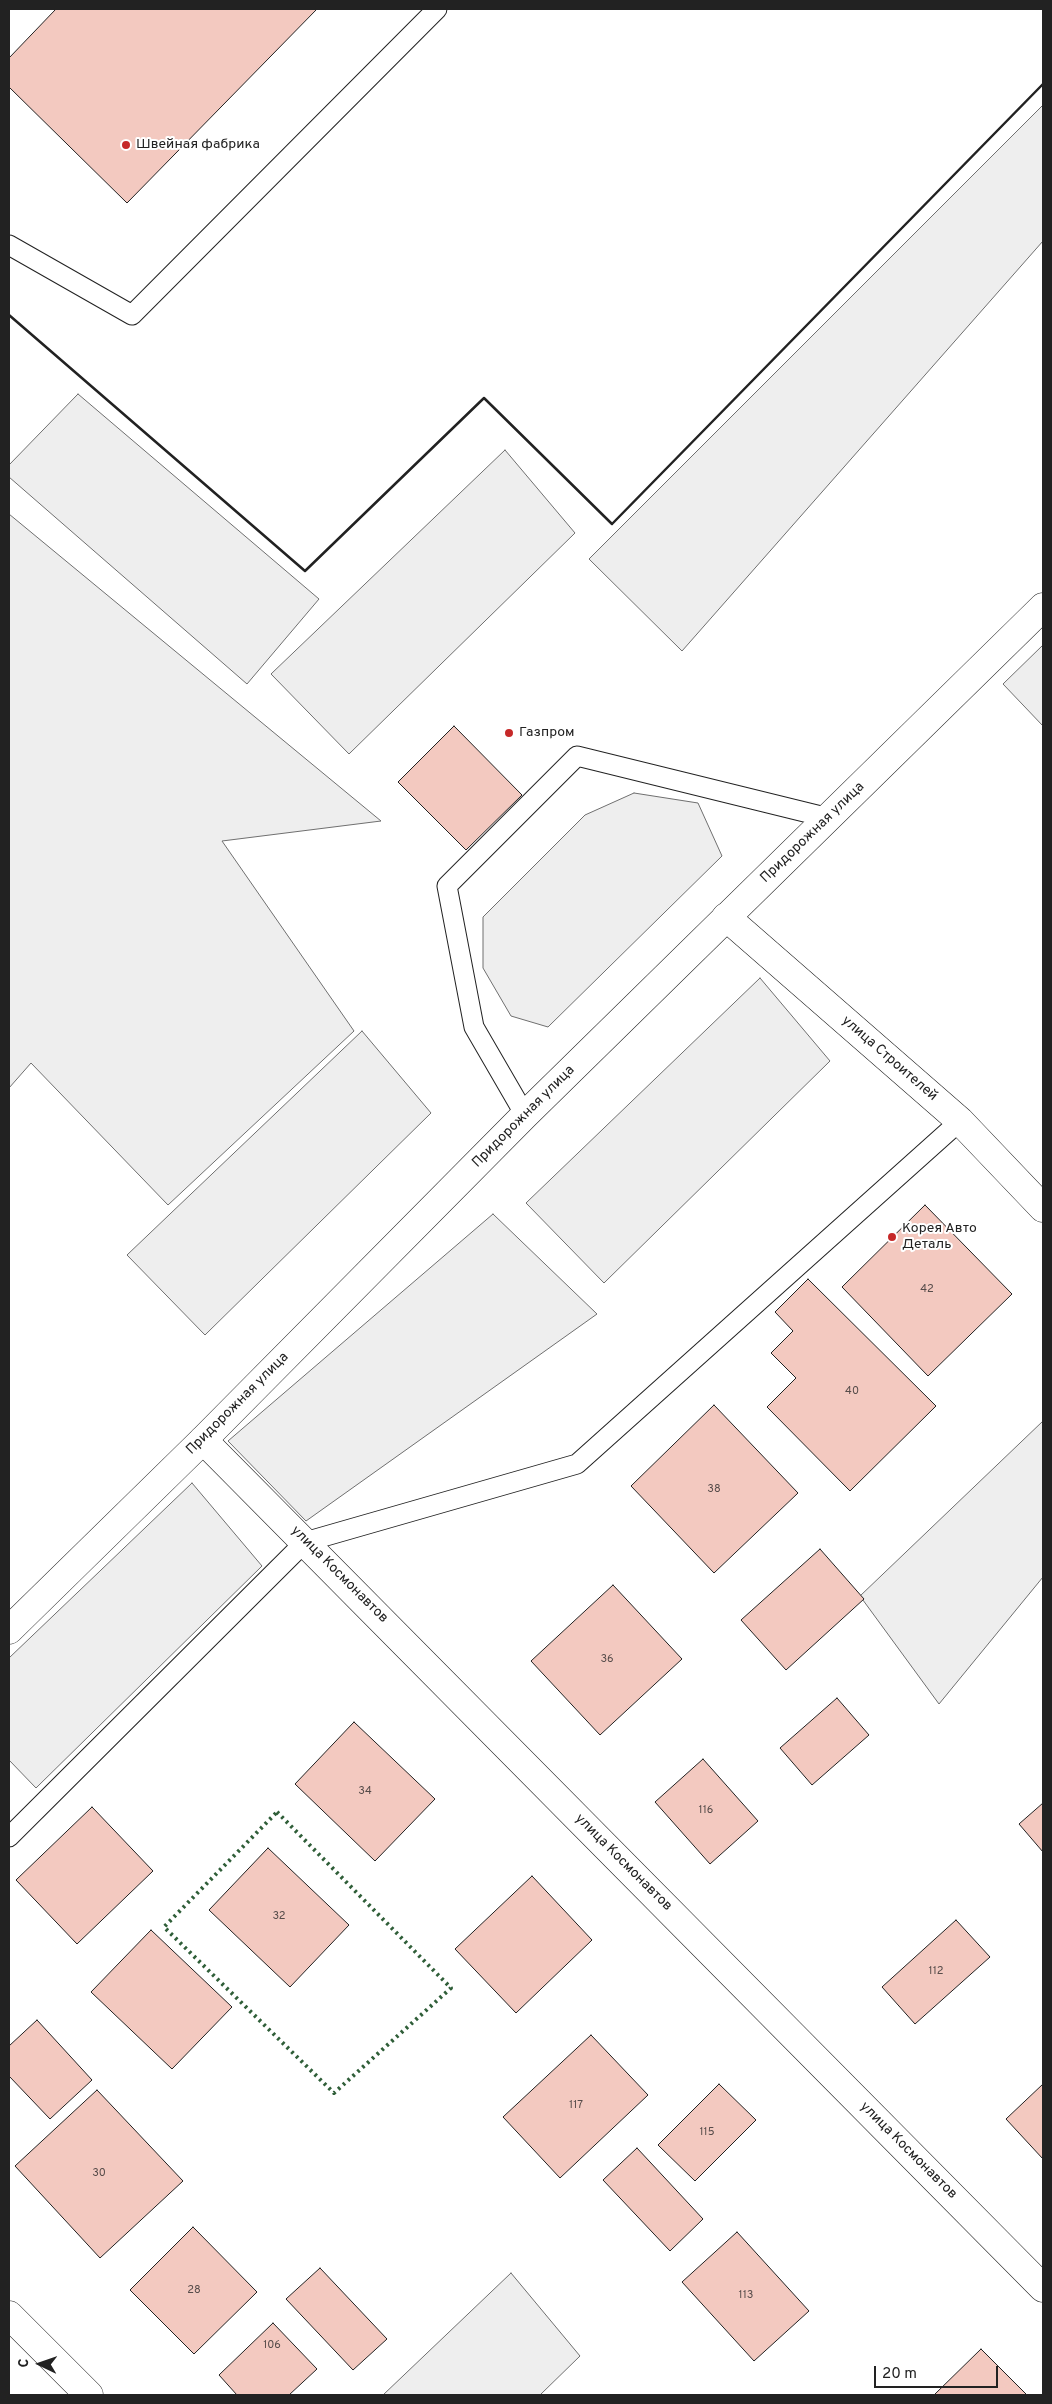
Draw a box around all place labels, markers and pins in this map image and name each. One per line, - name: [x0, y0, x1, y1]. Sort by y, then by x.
- place label: Швейная фабрика: [136, 137, 260, 153]
- marker: Швейная фабрика: [120, 139, 132, 151]
- place label: Газпром: [519, 725, 575, 741]
- marker: Газпром: [503, 727, 515, 739]
- place label: Корея Авто Деталь: [902, 1221, 977, 1254]
- marker: Корея Авто Деталь: [886, 1231, 898, 1243]

